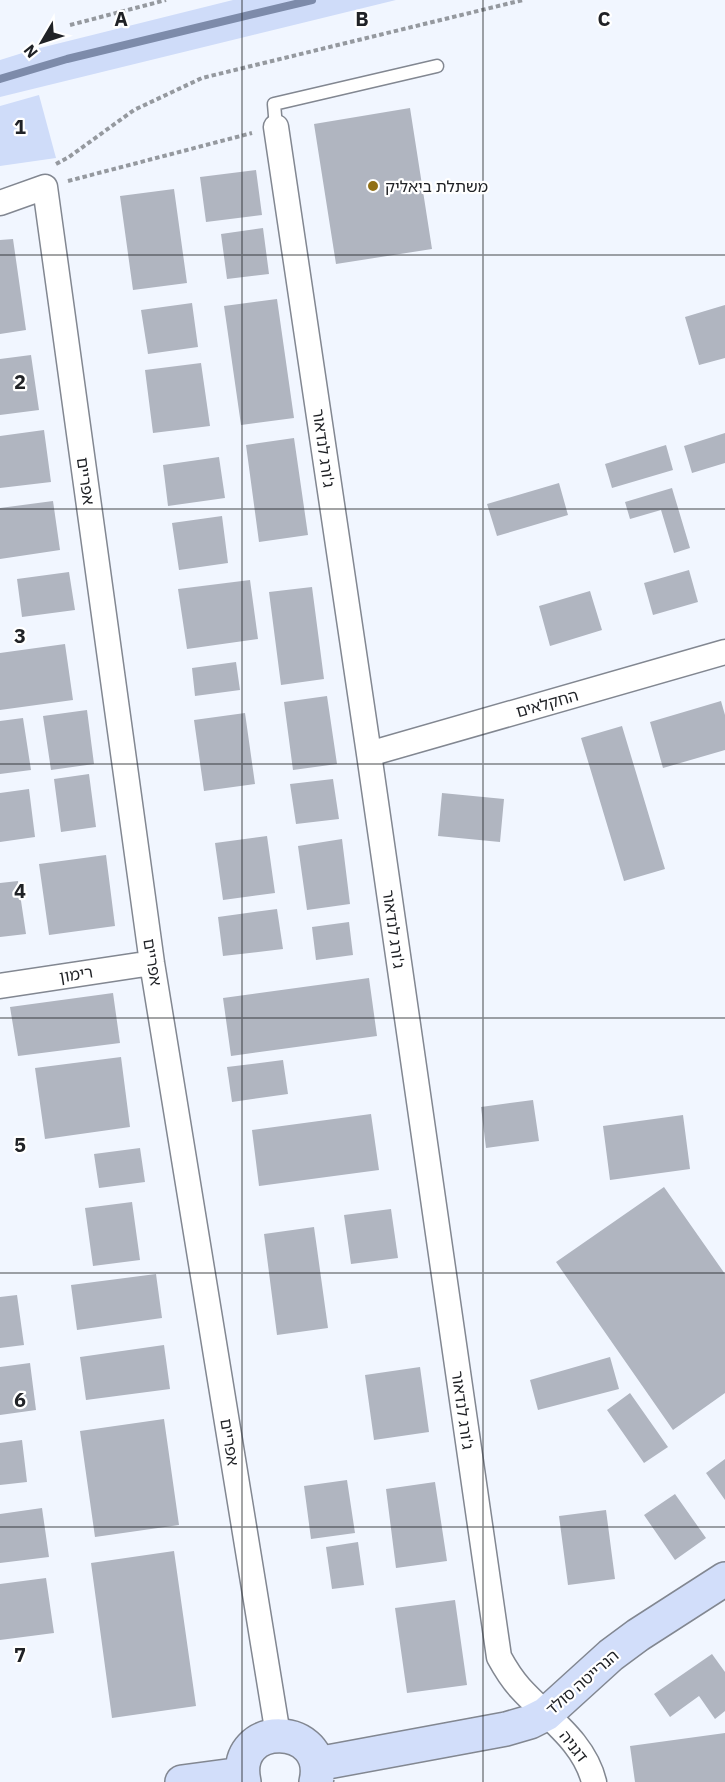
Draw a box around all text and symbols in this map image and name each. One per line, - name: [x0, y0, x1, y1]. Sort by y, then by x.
- text: A: [114, 5, 128, 32]
- text: B: [355, 5, 369, 32]
- text: C: [597, 5, 611, 32]
- north arrow: [12, 12, 72, 72]
- text: N: [19, 41, 42, 62]
- text: 1: [14, 113, 26, 140]
- place label: משתלת ביאליק: [385, 176, 488, 196]
- marker: משתלת ביאליק: [366, 179, 380, 193]
- text: 2: [14, 368, 26, 395]
- street label: ג'ורג לנדאור: [309, 408, 339, 488]
- street label: אפריים: [73, 456, 99, 506]
- text: 3: [14, 622, 26, 649]
- street label: החקלאים: [513, 685, 581, 721]
- text: 4: [14, 877, 26, 904]
- street label: ג'ורג לנדאור: [379, 889, 409, 969]
- street label: אפריים: [139, 937, 167, 987]
- street label: רימון: [58, 961, 94, 987]
- text: 5: [14, 1131, 26, 1158]
- street label: ג'ורג לנדאור: [448, 1370, 478, 1450]
- text: 6: [14, 1386, 26, 1413]
- street label: אפריים: [216, 1417, 244, 1467]
- text: 7: [14, 1641, 26, 1668]
- street label: הנרייטה סולד: [542, 1645, 622, 1719]
- street label: דגניה: [555, 1726, 593, 1766]

